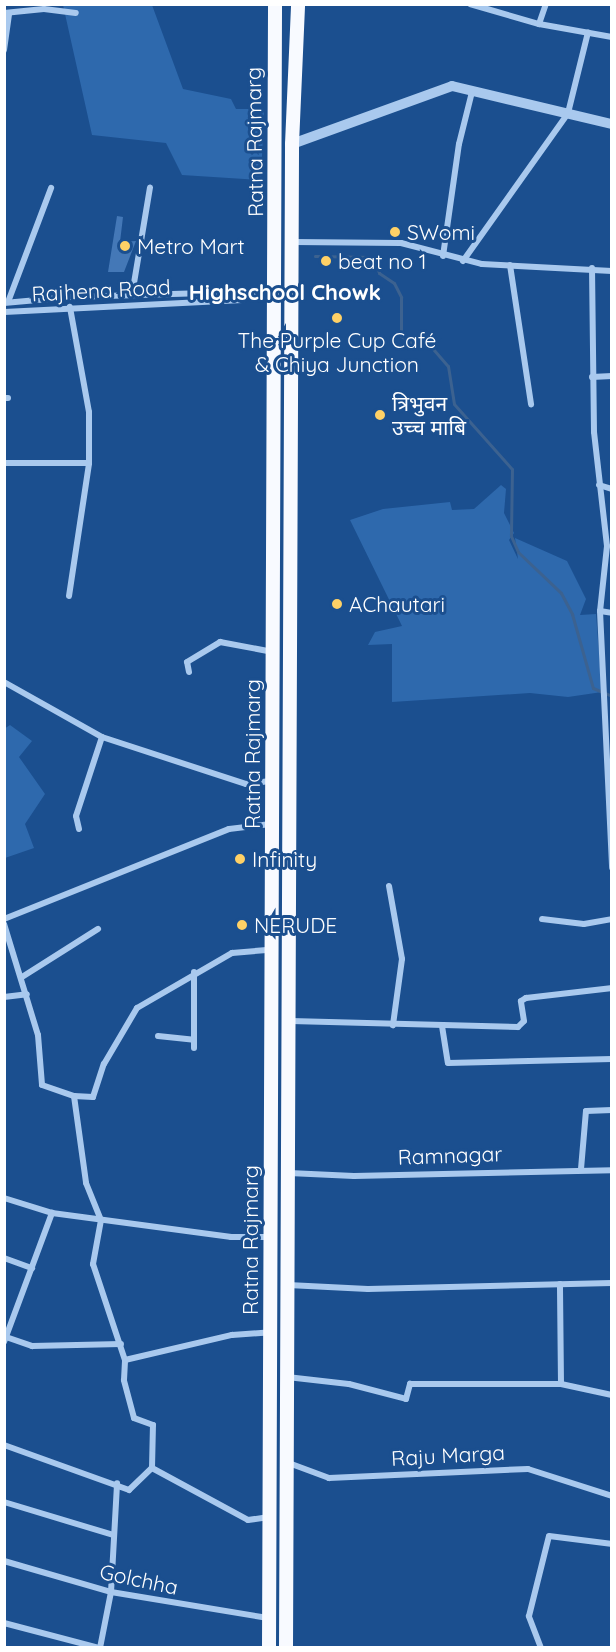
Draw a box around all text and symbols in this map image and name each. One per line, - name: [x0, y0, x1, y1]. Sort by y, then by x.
- street label: Ratna Rajmarg: [240, 67, 268, 217]
- place label: SWomi: [407, 219, 475, 245]
- marker: SWomi: [388, 225, 402, 239]
- place label: Metro Mart: [137, 233, 245, 259]
- marker: Metro Mart: [118, 239, 132, 253]
- place label: beat no 1: [338, 248, 427, 274]
- marker: beat no 1: [319, 254, 333, 268]
- street label: Rajhena Road: [31, 274, 171, 306]
- district label: Highschool Chowk: [189, 280, 381, 306]
- marker: The Purple Cup Café & Chiya Junction: [330, 311, 344, 325]
- place label: The Purple Cup Café & Chiya Junction: [238, 327, 436, 377]
- place label: त्रिभुवन उच्च माबि: [392, 390, 466, 440]
- marker: त्रिभुवन उच्च माबि: [373, 408, 387, 422]
- place label: AChautari: [349, 591, 445, 617]
- marker: AChautari: [330, 597, 344, 611]
- street label: Ratna Rajmarg: [239, 679, 265, 829]
- place label: Infinity: [252, 846, 317, 872]
- marker: Infinity: [233, 852, 247, 866]
- place label: NERUDE: [254, 912, 337, 938]
- marker: NERUDE: [235, 918, 249, 932]
- street label: Ramnagar: [397, 1141, 503, 1169]
- street label: Ratna Rajmarg: [237, 1165, 263, 1315]
- street label: Raju Marga: [391, 1439, 505, 1471]
- street label: Golchha: [98, 1558, 180, 1600]

